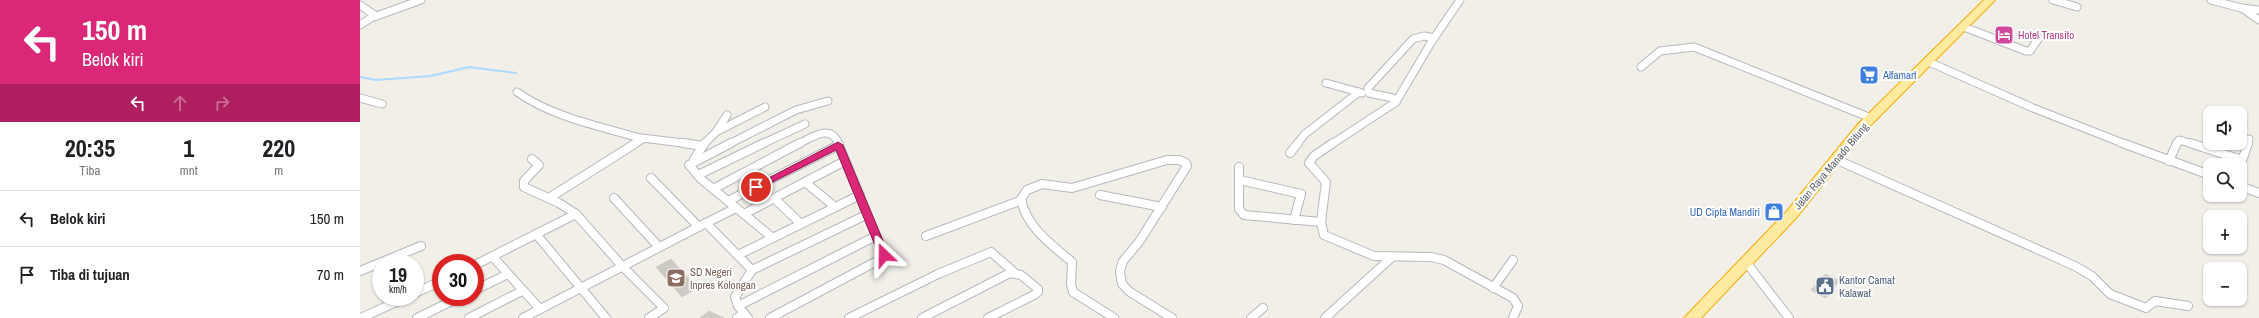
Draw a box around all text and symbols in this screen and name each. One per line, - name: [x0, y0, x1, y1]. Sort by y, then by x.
- text: 150 m: [82, 11, 147, 49]
- icon: left: [16, 16, 68, 68]
- hotel icon: Hotel Transito: [1993, 24, 2015, 46]
- place label: Hotel Transito: [2018, 28, 2074, 42]
- text: Belok kiri: [82, 47, 144, 72]
- supermarket icon: Alfamart: [1858, 64, 1880, 86]
- place label: Alfamart: [1882, 68, 1917, 82]
- icon: left: [127, 92, 149, 114]
- icon: ahead: [169, 92, 191, 114]
- icon: right: [211, 92, 233, 114]
- map controls: [2203, 106, 2247, 306]
- button: sound: [2203, 106, 2247, 150]
- street label: Jalan Raya Manado Bitung: [1791, 120, 1871, 212]
- text: 20:35: [65, 132, 115, 164]
- text: 1: [183, 132, 194, 164]
- text: 220: [262, 132, 295, 164]
- button: search: [2203, 158, 2247, 202]
- text: Tiba: [79, 162, 100, 179]
- text: mnt: [180, 162, 198, 179]
- text: m: [274, 162, 283, 179]
- pin: [739, 170, 773, 204]
- icon: arrive: [745, 176, 767, 198]
- shop icon: UD Cipta Mandiri: [1763, 201, 1785, 223]
- place label: UD Cipta Mandiri: [1690, 205, 1760, 219]
- icon: left: [16, 208, 38, 230]
- text: Belok kiri: [50, 208, 105, 229]
- text: 150 m: [310, 208, 344, 229]
- button: +: [2203, 210, 2247, 254]
- position arrow: [863, 234, 905, 276]
- speed limit sign: 30: [432, 254, 484, 306]
- text: 19: [389, 261, 407, 288]
- button: −: [2203, 262, 2247, 306]
- icon: arrive: [16, 264, 38, 286]
- text: Tiba di tujuan: [50, 264, 130, 285]
- text: 70 m: [317, 264, 344, 285]
- place label: SD Negeri Inpres Kolongan: [690, 265, 756, 292]
- school or university icon: SD Negeri Inpres Kolongan: [665, 267, 687, 289]
- place label: Kantor Camat Kalawat: [1839, 273, 1895, 300]
- public building icon: Kantor Camat Kalawat: [1814, 275, 1836, 297]
- text: km/h: [389, 283, 407, 296]

